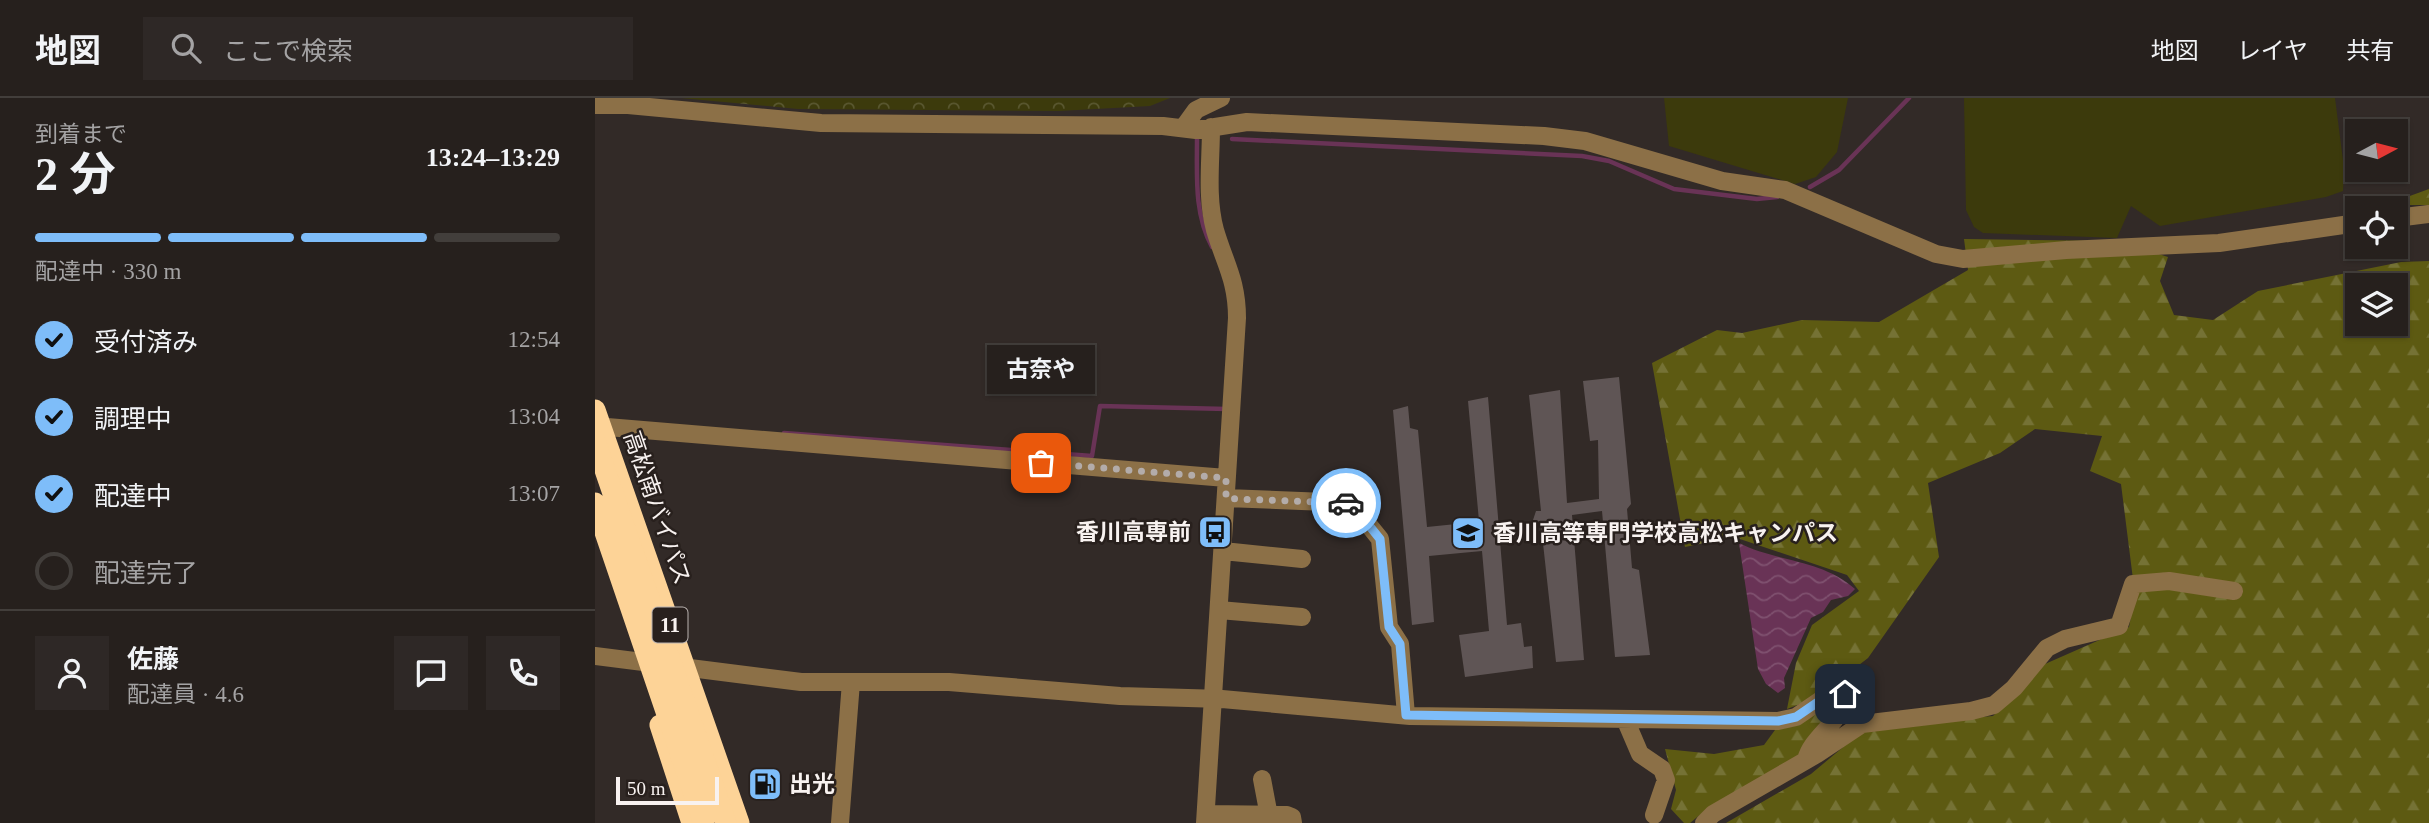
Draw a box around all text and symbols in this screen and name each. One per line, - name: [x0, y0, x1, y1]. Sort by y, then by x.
- search box: [143, 17, 633, 80]
- icon: search: [167, 29, 205, 67]
- text: 地図: [35, 33, 101, 69]
- text: ここで検索: [223, 37, 353, 66]
- text: 地図: [2151, 38, 2199, 64]
- text: レイヤ: [2237, 38, 2308, 64]
- text: 共有: [2346, 38, 2394, 64]
- north arrow: [2345, 119, 2408, 182]
- map controls: [2345, 119, 2408, 336]
- text: 到着まで: [35, 122, 127, 147]
- text: 13:24–13:29: [426, 143, 560, 172]
- text: 2 分: [35, 149, 116, 200]
- button: locate: [2345, 196, 2408, 259]
- text: 配達中 · 330 m: [35, 259, 181, 284]
- button: layers: [2345, 273, 2408, 336]
- icon: check: [35, 321, 73, 359]
- text: 12:54: [508, 327, 560, 352]
- text: 受付済み: [94, 328, 198, 357]
- callout: 古奈や: [987, 344, 1095, 393]
- text: 古奈や: [1007, 357, 1076, 382]
- icon: check: [35, 398, 73, 436]
- text: 13:04: [508, 404, 560, 429]
- text: 調理中: [94, 405, 172, 434]
- street label: 高松南バイパス: [619, 428, 695, 588]
- pin: [1011, 433, 1071, 493]
- icon: bag: [1022, 444, 1060, 482]
- courier: [1311, 468, 1381, 538]
- icon: check: [35, 475, 73, 513]
- text: 13:07: [508, 481, 560, 506]
- text: 配達中: [94, 482, 172, 511]
- icon: car: [1327, 484, 1365, 522]
- bus stop icon: 香川高専前: [1196, 513, 1234, 551]
- school or university icon: 香川高等専門学校高松キャンパス: [1449, 514, 1487, 552]
- place label: 香川高専前: [1076, 520, 1191, 545]
- place label: 香川高等専門学校高松キャンパス: [1493, 521, 1838, 546]
- text: 配達完了: [94, 559, 198, 588]
- road number: 11: [652, 608, 687, 642]
- button: person: [35, 636, 109, 710]
- button: chat: [394, 636, 468, 710]
- button: phone: [486, 636, 560, 710]
- text: 佐藤: [127, 645, 179, 674]
- pin: [1815, 664, 1875, 724]
- icon: home: [1826, 675, 1864, 713]
- text: 配達員 · 4.6: [127, 682, 244, 707]
- fuel station icon: 出光: [746, 765, 784, 803]
- place label: 出光: [789, 772, 835, 797]
- scale bar: [616, 774, 719, 806]
- text: 50 m: [627, 778, 666, 799]

